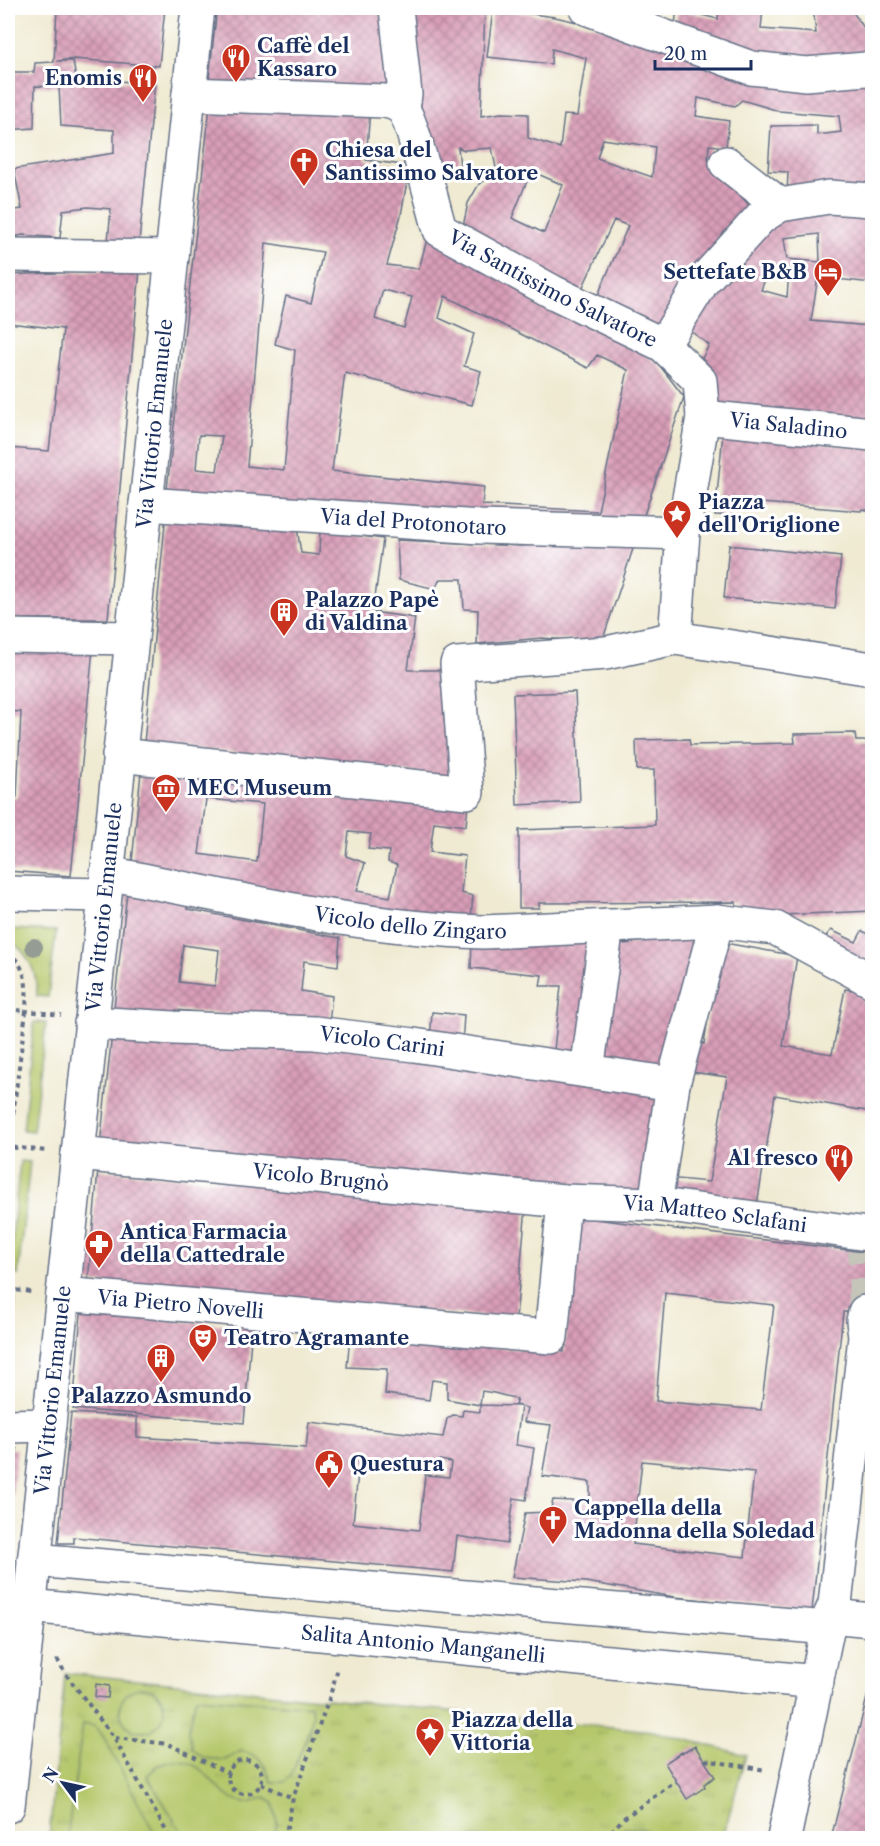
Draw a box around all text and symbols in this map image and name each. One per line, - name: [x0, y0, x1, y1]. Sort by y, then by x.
- scale bar: [655, 33, 751, 71]
- place label: Caffè del Kassaro: [257, 34, 350, 81]
- restaurant icon: Caffè del Kassaro: [220, 42, 252, 84]
- text: 20 m: [664, 43, 708, 65]
- restaurant icon: Enomis: [127, 62, 159, 104]
- place label: Enomis: [45, 66, 122, 90]
- place label: Chiesa del Santissimo Salvatore: [325, 138, 538, 185]
- church icon: Chiesa del Santissimo Salvatore: [288, 146, 320, 188]
- street label: Via Santissimo Salvatore: [443, 224, 661, 352]
- hotel icon: Settefate B&B: [812, 256, 844, 298]
- place label: Settefate B&B: [663, 260, 807, 284]
- street label: Via Vittorio Emanuele: [131, 318, 177, 531]
- street label: Via Saladino: [728, 408, 849, 443]
- place label: Piazza dell'Origlione: [698, 490, 840, 537]
- place icon: Piazza dell'Origlione: [661, 498, 693, 540]
- street label: Via del Protonotaro: [318, 504, 507, 540]
- place label: Palazzo Papè di Valdina: [305, 588, 439, 635]
- building icon: Palazzo Papè di Valdina: [268, 596, 300, 638]
- museum icon: MEC Museum: [150, 772, 182, 814]
- place label: MEC Museum: [187, 776, 332, 800]
- street label: Via Vittorio Emanuele: [81, 801, 127, 1014]
- street label: Vicolo dello Zingaro: [311, 902, 507, 944]
- street label: Vicolo Carini: [317, 1022, 446, 1061]
- restaurant icon: Al fresco: [823, 1142, 855, 1184]
- place label: Al fresco: [727, 1146, 818, 1170]
- street label: Vicolo Brugnò: [251, 1159, 390, 1196]
- street label: Via Matteo Sclafani: [622, 1191, 808, 1237]
- place label: Antica Farmacia della Cattedrale: [119, 1220, 287, 1267]
- pharmacy icon: Antica Farmacia della Cattedrale: [83, 1228, 115, 1270]
- street label: Via Vittorio Emanuele: [29, 1284, 76, 1497]
- street label: Via Pietro Novelli: [95, 1285, 265, 1324]
- theatre icon: Teatro Agramante: [187, 1322, 219, 1364]
- place label: Teatro Agramante: [224, 1326, 409, 1350]
- building icon: Palazzo Asmundo: [145, 1342, 177, 1384]
- place label: Palazzo Asmundo: [71, 1384, 251, 1408]
- public building icon: Questura: [313, 1448, 345, 1490]
- place label: Questura: [350, 1452, 444, 1476]
- place label: Cappella della Madonna della Soledad: [574, 1496, 816, 1543]
- church icon: Cappella della Madonna della Soledad: [537, 1504, 569, 1546]
- street label: Salita Antonio Manganelli: [300, 1620, 546, 1668]
- place label: Piazza della Vittoria: [450, 1708, 574, 1755]
- place icon: Piazza della Vittoria: [414, 1716, 446, 1758]
- north arrow: [33, 1753, 93, 1813]
- text: N: [38, 1763, 63, 1786]

